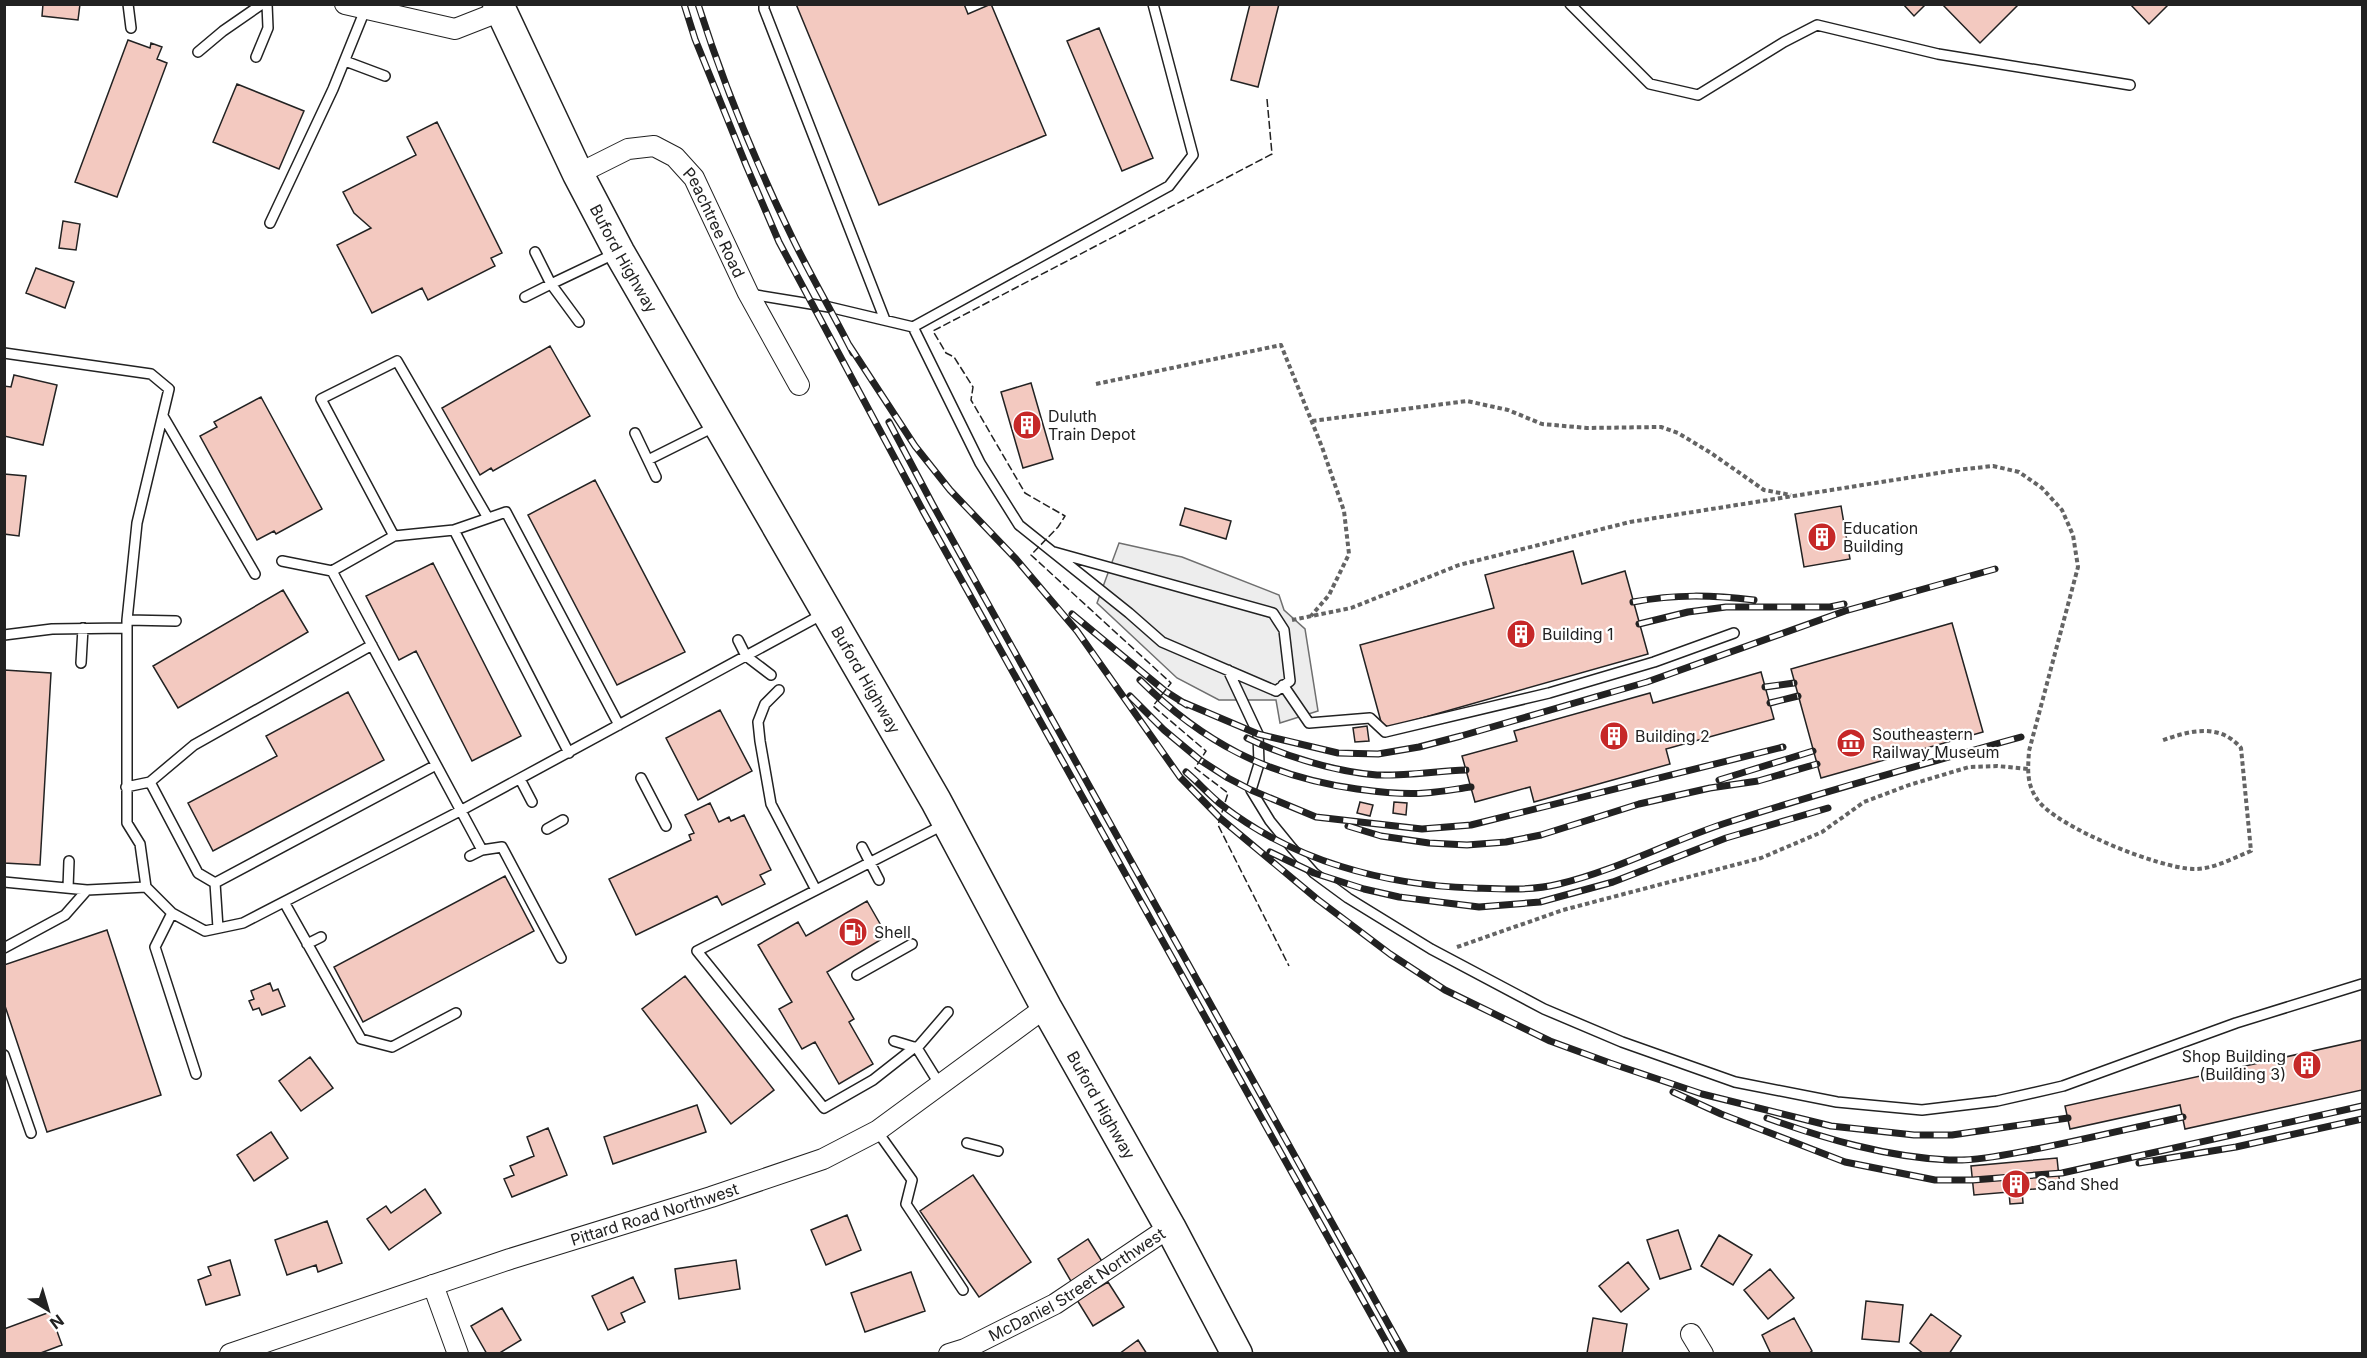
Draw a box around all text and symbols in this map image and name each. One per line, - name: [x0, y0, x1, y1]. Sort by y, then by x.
- street label: Peachtree Road: [679, 163, 749, 281]
- street label: Buford Highway: [586, 201, 662, 316]
- place label: Duluth Train Depot: [1048, 406, 1136, 444]
- building icon: Duluth Train Depot: [1011, 409, 1043, 441]
- place label: Education Building: [1843, 518, 1918, 556]
- building icon: Education Building: [1806, 521, 1838, 553]
- building icon: Building 1: [1505, 618, 1537, 650]
- street label: Buford Highway: [827, 622, 905, 737]
- place label: Building 1: [1542, 624, 1614, 644]
- building icon: Building 2: [1598, 720, 1630, 752]
- place label: Southeastern Railway Museum: [1872, 724, 1999, 762]
- place label: Building 2: [1635, 726, 1710, 746]
- museum icon: Southeastern Railway Museum: [1835, 727, 1867, 759]
- fuel station icon: Shell: [837, 916, 869, 948]
- place label: Shell: [874, 922, 911, 942]
- place label: Shop Building (Building 3): [2182, 1046, 2286, 1084]
- street label: Buford Highway: [1063, 1047, 1140, 1163]
- building icon: Shop Building (Building 3): [2291, 1049, 2323, 1081]
- building icon: Sand Shed: [2000, 1168, 2032, 1200]
- place label: Sand Shed: [2037, 1174, 2119, 1194]
- street label: Pittard Road Northwest: [568, 1178, 741, 1250]
- street label: McDaniel Street Northwest: [985, 1223, 1169, 1346]
- north arrow: [18, 1280, 78, 1340]
- text: N: [46, 1310, 68, 1334]

